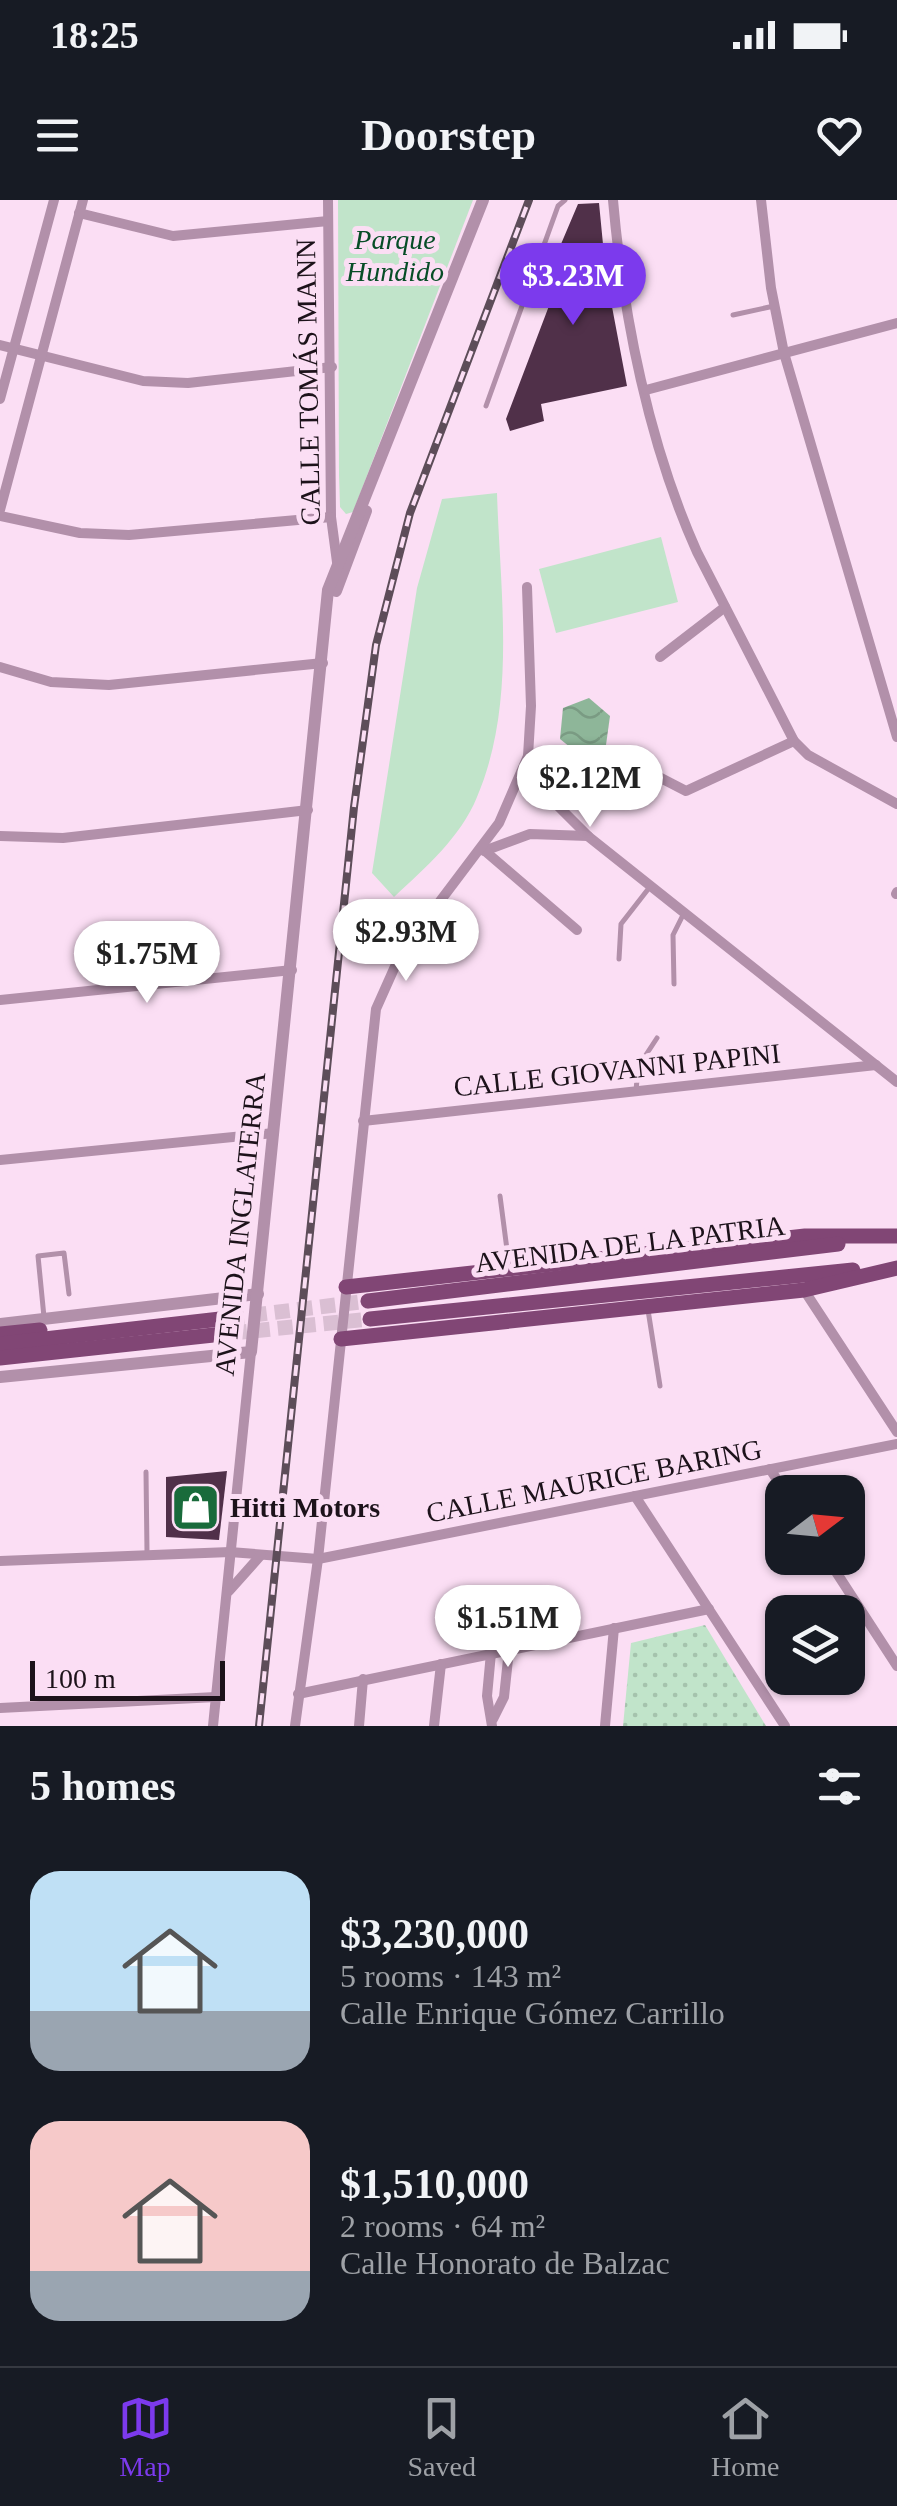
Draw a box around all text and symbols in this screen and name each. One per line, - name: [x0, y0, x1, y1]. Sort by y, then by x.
- text: 18:25: [50, 14, 139, 56]
- icon: menu: [30, 108, 85, 163]
- icon: heart: [812, 108, 867, 163]
- text: Doorstep: [361, 110, 536, 160]
- park label: Parque Hundido: [345, 224, 444, 287]
- street label: CALLE TOMÁS MANN: [290, 238, 326, 526]
- pin: $3.23M: [492, 243, 654, 328]
- text: $3.23M: [522, 257, 624, 293]
- pin: $2.12M: [509, 745, 671, 830]
- text: $2.12M: [539, 759, 641, 795]
- pin: $2.93M: [325, 899, 487, 984]
- text: $2.93M: [355, 913, 457, 949]
- pin: $1.75M: [66, 921, 228, 1006]
- text: $1.75M: [96, 935, 198, 971]
- street label: CALLE GIOVANNI PAPINI: [452, 1037, 782, 1103]
- street label: AVENIDA INGLATERRA: [209, 1070, 271, 1377]
- street label: AVENIDA DE LA PATRIA: [473, 1210, 787, 1278]
- street label: CALLE MAURICE BARING: [424, 1433, 764, 1529]
- north arrow: [765, 1475, 865, 1575]
- map controls: [765, 1475, 865, 1695]
- shop icon: Hitti Motors: [169, 1481, 221, 1533]
- place label: Hitti Motors: [230, 1492, 380, 1523]
- pin: $1.51M: [427, 1585, 589, 1670]
- button: layers: [765, 1595, 865, 1695]
- text: $1.51M: [457, 1599, 559, 1635]
- scale bar: [30, 1656, 225, 1700]
- text: 100 m: [45, 1663, 116, 1694]
- icon: filters: [812, 1759, 867, 1814]
- text: 5 homes: [30, 1763, 176, 1809]
- icon: home: [110, 1911, 230, 2031]
- text: $3,230,000: [340, 1911, 529, 1957]
- text: 5 rooms · 143 m²: [340, 1958, 561, 1994]
- text: Calle Enrique Gómez Carrillo: [340, 1995, 725, 2031]
- icon: home: [110, 2161, 230, 2281]
- text: $1,510,000: [340, 2161, 529, 2207]
- text: 2 rooms · 64 m²: [340, 2208, 545, 2244]
- text: Calle Honorato de Balzac: [340, 2245, 670, 2281]
- tab: Map: [118, 2391, 173, 2483]
- tab: Saved: [408, 2391, 476, 2483]
- tab: Home: [711, 2391, 779, 2483]

